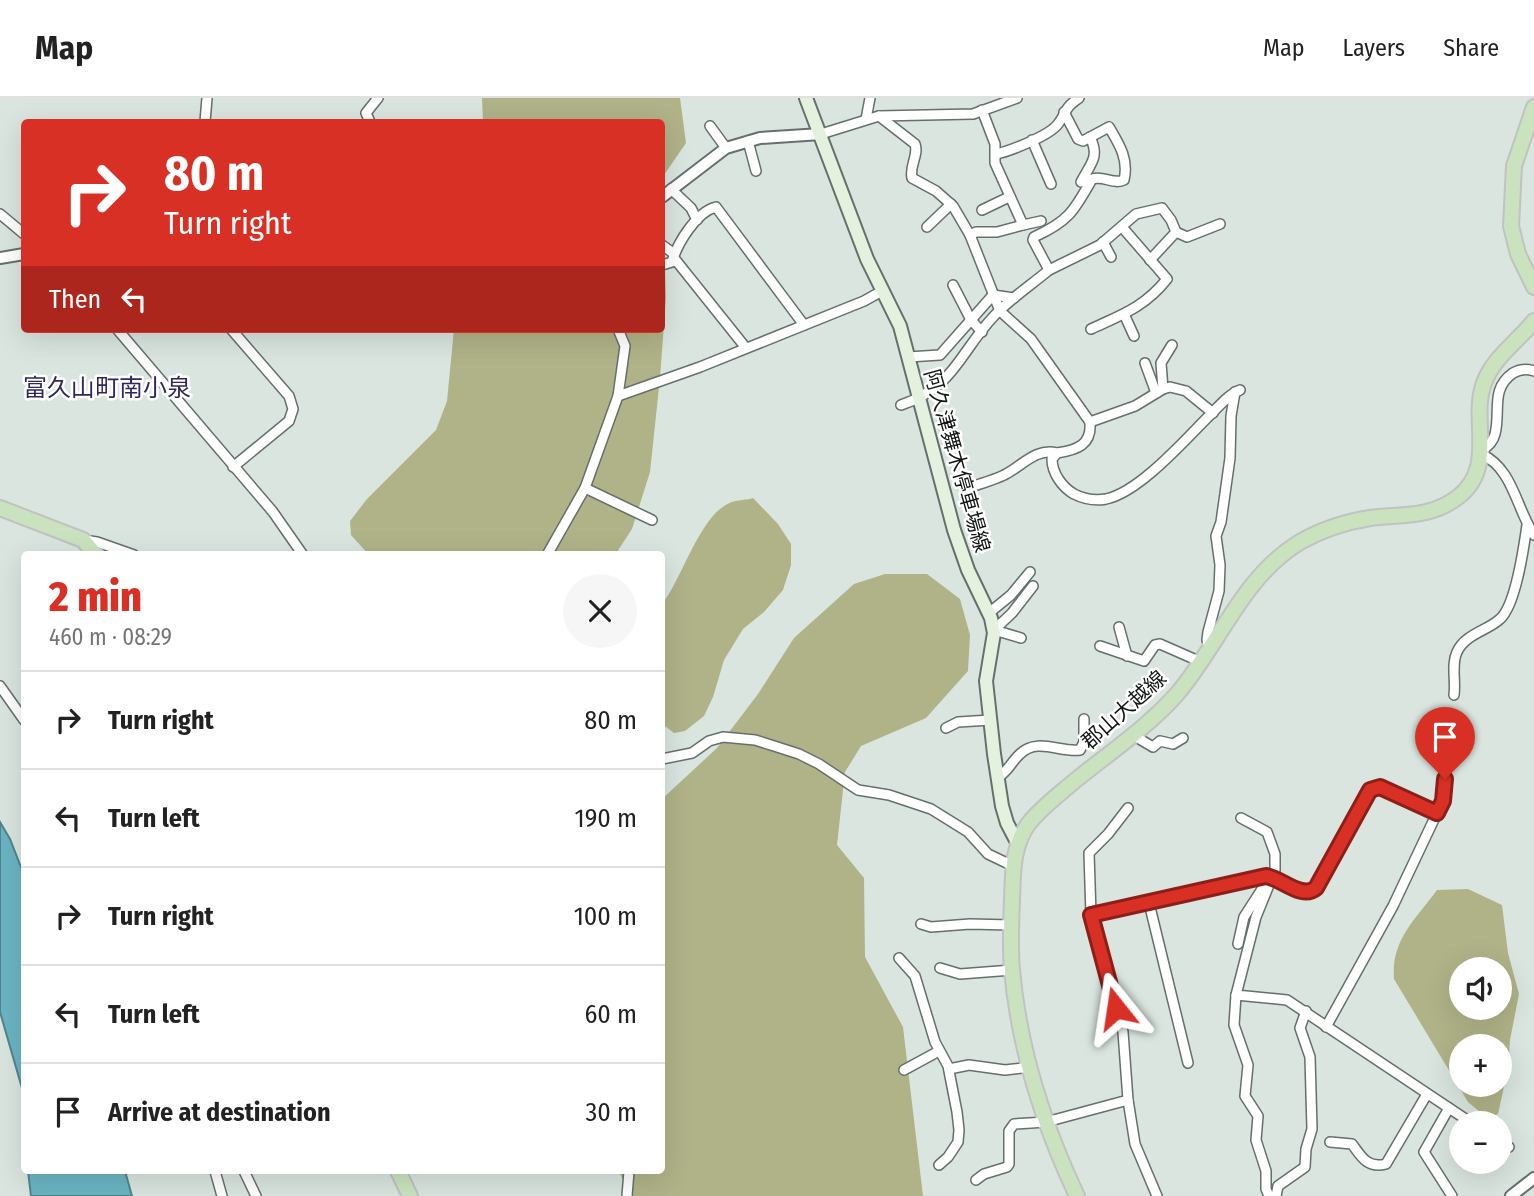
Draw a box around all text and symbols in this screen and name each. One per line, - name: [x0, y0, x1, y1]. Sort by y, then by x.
- text: Map: [35, 28, 93, 68]
- text: Map: [1263, 34, 1305, 62]
- text: Layers: [1343, 34, 1405, 62]
- text: Share: [1443, 34, 1499, 62]
- text: 80 m: [164, 144, 264, 203]
- icon: right: [49, 147, 140, 238]
- text: Turn right: [164, 204, 291, 242]
- icon: left: [115, 280, 153, 318]
- text: Then: [49, 284, 101, 315]
- street label: 阿久津舞木停車場線: [918, 367, 996, 555]
- district label: 富久山町南小泉: [23, 374, 191, 402]
- text: 2 min: [49, 572, 142, 622]
- button: close: [563, 574, 637, 648]
- text: 460 m · 08:29: [49, 623, 172, 651]
- street label: 郡山大越線: [1076, 665, 1172, 755]
- icon: right: [49, 701, 87, 739]
- text: Turn right: [108, 705, 214, 736]
- text: 80 m: [584, 705, 637, 736]
- pin: [1415, 707, 1475, 779]
- icon: arrive: [1426, 718, 1464, 756]
- icon: left: [49, 799, 87, 837]
- text: Turn left: [108, 803, 200, 834]
- text: 190 m: [575, 803, 637, 834]
- icon: right: [49, 897, 87, 935]
- text: Turn right: [108, 901, 214, 932]
- text: 100 m: [574, 901, 637, 932]
- map controls: [1449, 957, 1512, 1174]
- button: sound: [1449, 957, 1512, 1020]
- position arrow: [1079, 971, 1153, 1045]
- icon: left: [49, 995, 87, 1033]
- text: Turn left: [108, 999, 200, 1030]
- text: 60 m: [584, 999, 637, 1030]
- button: +: [1449, 1034, 1512, 1097]
- icon: arrive: [49, 1093, 87, 1131]
- text: Arrive at destination: [108, 1097, 331, 1128]
- text: 30 m: [586, 1097, 637, 1128]
- button: −: [1449, 1111, 1512, 1174]

